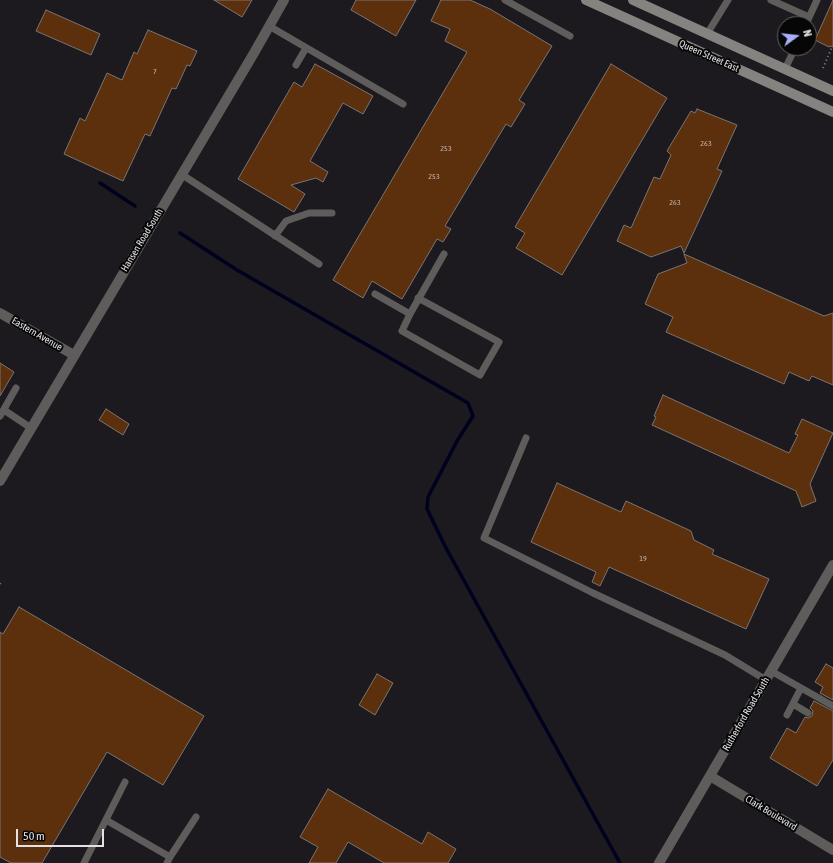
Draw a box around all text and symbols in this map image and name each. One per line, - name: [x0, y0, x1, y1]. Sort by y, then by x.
- north arrow: [777, 16, 817, 56]
- text: N: [801, 28, 814, 38]
- street label: Queen Street East: [677, 37, 741, 75]
- house number: 7: [153, 66, 157, 76]
- house number: 263: [700, 138, 712, 148]
- house number: 253: [440, 143, 452, 153]
- house number: 253: [428, 171, 440, 181]
- house number: 263: [669, 197, 681, 207]
- street label: Hansen Road South: [118, 206, 166, 274]
- street label: Eastern Avenue: [9, 315, 65, 353]
- house number: 19: [639, 553, 647, 563]
- street label: Rutherford Road South: [720, 675, 772, 753]
- street label: Clark Boulevard: [743, 793, 799, 833]
- scale bar: [18, 821, 106, 847]
- text: 50 m: [23, 829, 45, 843]

